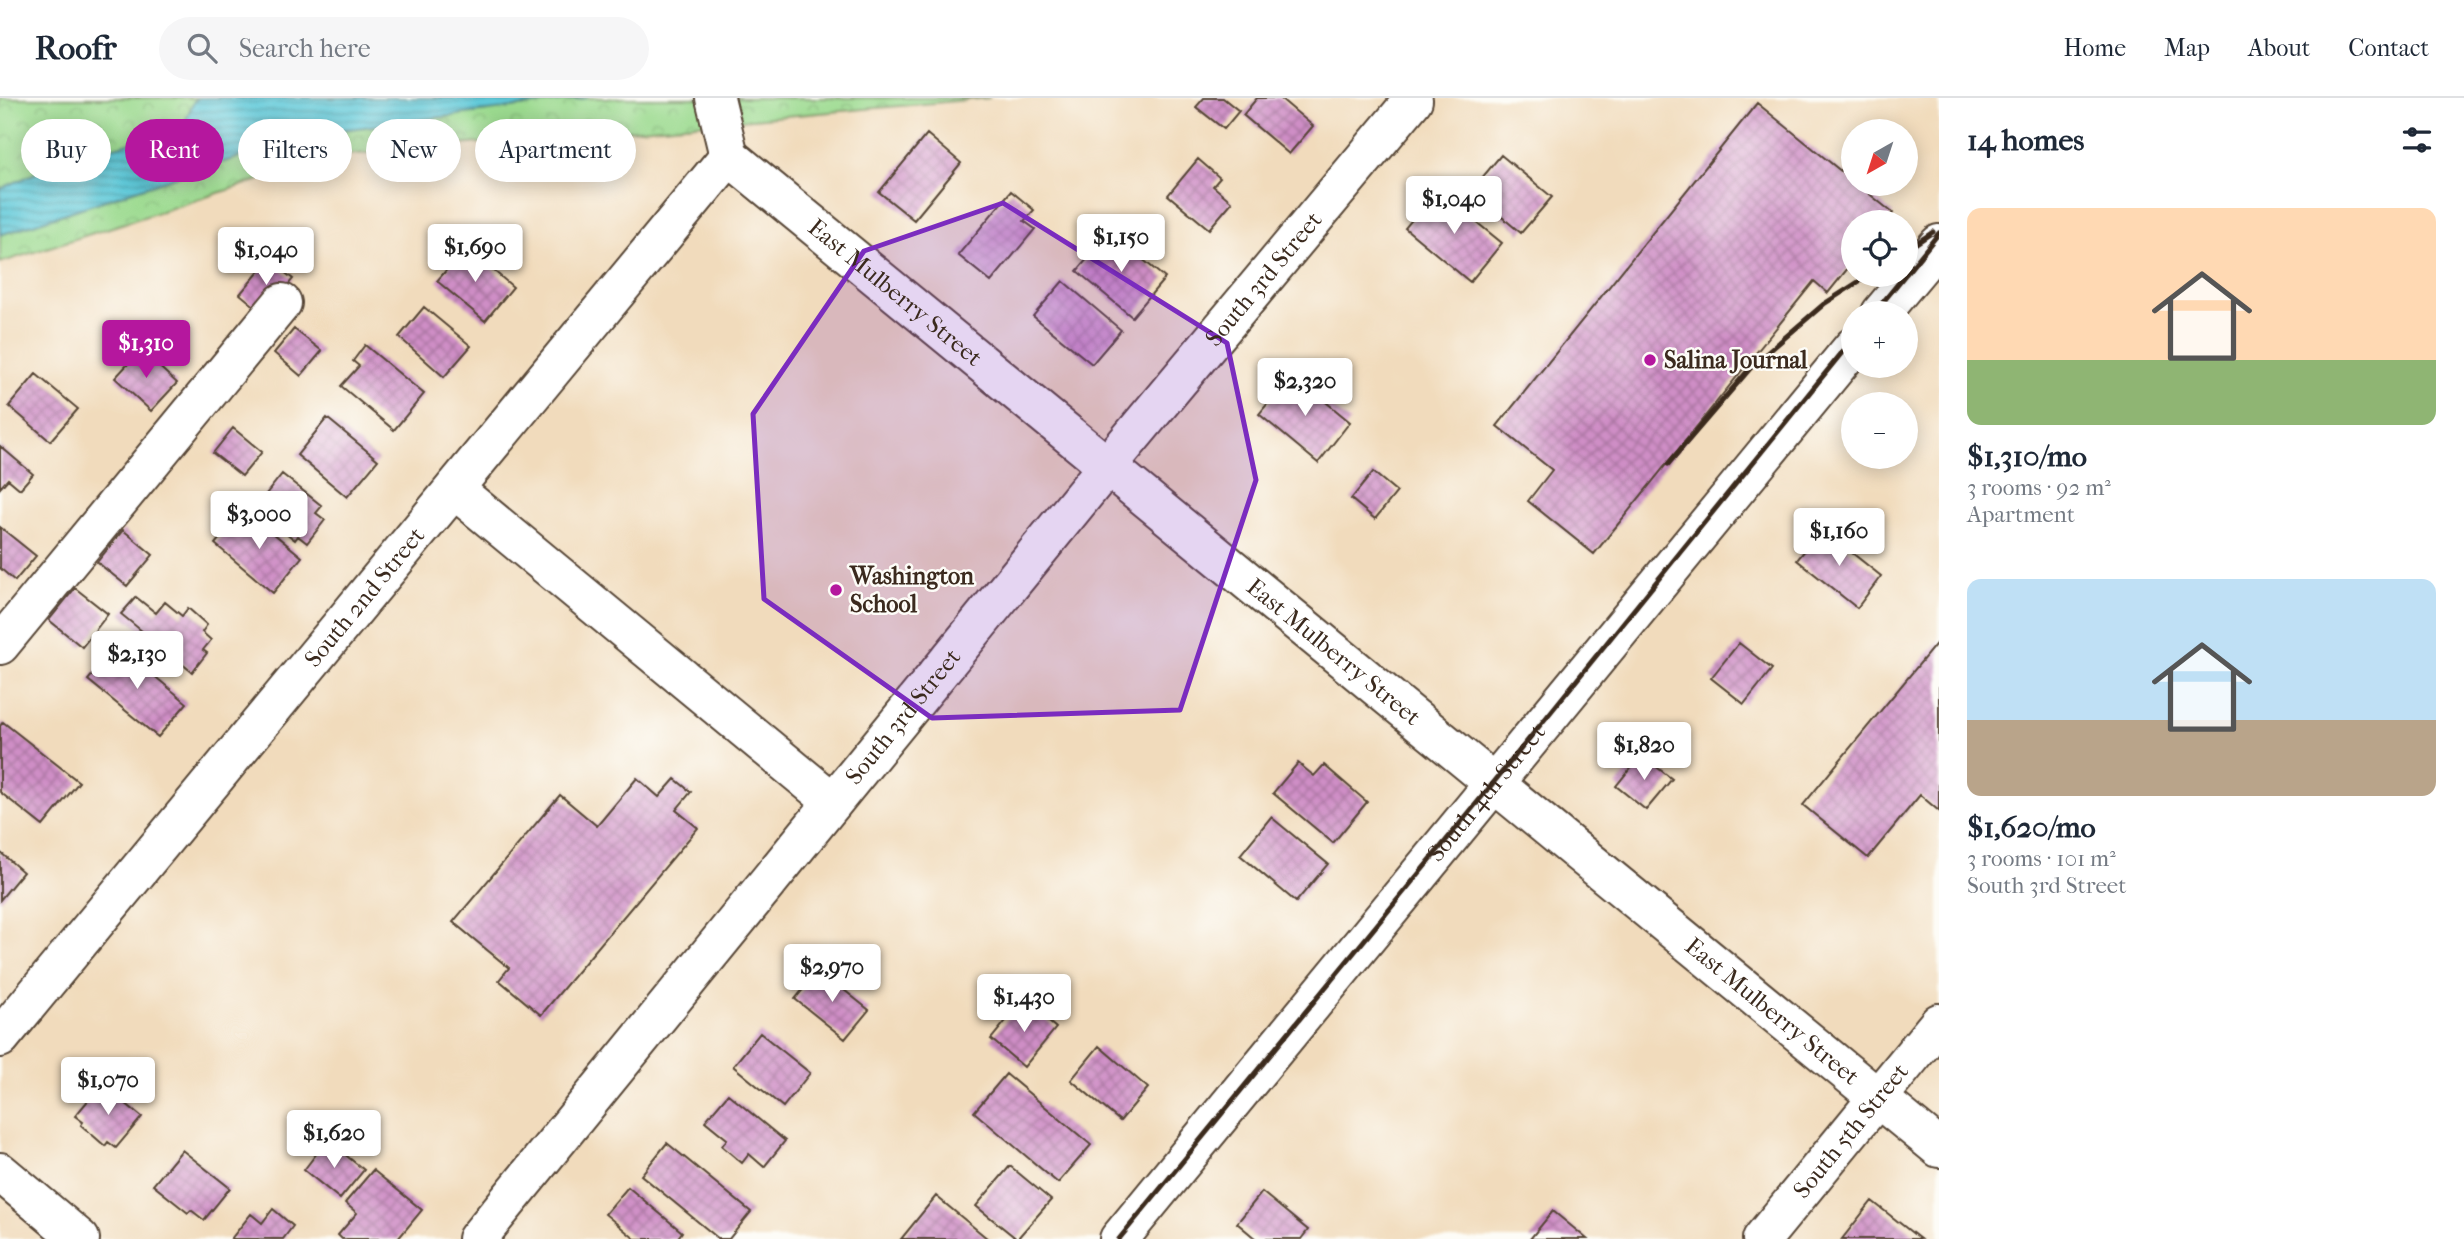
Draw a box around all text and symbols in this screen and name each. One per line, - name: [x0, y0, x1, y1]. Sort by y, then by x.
- search box: [159, 17, 649, 80]
- text: Roofr: [35, 29, 117, 68]
- icon: search: [183, 29, 221, 67]
- text: Search here: [239, 33, 371, 64]
- text: Home: [2064, 34, 2126, 62]
- text: Map: [2164, 34, 2210, 62]
- text: About: [2248, 34, 2310, 62]
- text: Contact: [2348, 34, 2429, 62]
- chip: Buy: [21, 119, 111, 182]
- chip: Rent: [125, 119, 224, 182]
- chip: Filters: [238, 119, 352, 182]
- chip: New: [366, 119, 461, 182]
- chip: Apartment: [475, 119, 636, 182]
- north arrow: [1841, 119, 1918, 196]
- map controls: [1841, 119, 1918, 469]
- icon: filters: [2398, 121, 2436, 159]
- text: 14 homes: [1967, 123, 2084, 158]
- pin: $1,040: [1397, 176, 1511, 236]
- text: $1,040: [1422, 185, 1486, 212]
- street label: South 3rd Street: [1199, 206, 1328, 352]
- button: locate: [1841, 210, 1918, 287]
- street label: East Mulberry Street: [803, 213, 988, 372]
- pin: $1,150: [1064, 214, 1178, 274]
- text: $1,150: [1093, 223, 1149, 250]
- pin: $1,690: [418, 225, 532, 284]
- pin: $1,040: [209, 228, 323, 287]
- text: $1,690: [444, 233, 506, 260]
- text: $1,040: [234, 236, 298, 263]
- icon: home: [2139, 253, 2265, 379]
- button: +: [1841, 301, 1918, 378]
- pin: $1,310: [89, 320, 203, 380]
- text: $1,310: [118, 329, 174, 356]
- place label: Salina Journal: [1664, 346, 1808, 374]
- marker: Salina Journal: [1642, 352, 1658, 368]
- pin: $2,320: [1248, 358, 1362, 418]
- text: $2,320: [1273, 367, 1337, 394]
- button: −: [1841, 392, 1918, 469]
- text: $1,310/mo: [1967, 439, 2087, 474]
- text: 3 rooms · 92 m²: [1967, 474, 2111, 501]
- pin: $3,000: [202, 491, 316, 551]
- text: $3,000: [227, 500, 291, 527]
- text: Apartment: [1967, 501, 2075, 528]
- pin: $1,160: [1782, 508, 1896, 568]
- text: $1,160: [1810, 517, 1868, 544]
- street label: South 2nd Street: [299, 521, 431, 673]
- place label: Washington School: [849, 562, 975, 618]
- street label: East Mulberry Street: [1241, 572, 1427, 731]
- marker: Washington School: [828, 582, 844, 598]
- icon: home: [2139, 624, 2265, 750]
- pin: $2,130: [80, 632, 194, 691]
- text: $2,130: [107, 640, 167, 667]
- street label: South 3rd Street: [839, 643, 967, 790]
- street label: South 4th Street: [1421, 718, 1551, 867]
- pin: $1,820: [1587, 722, 1701, 782]
- text: $1,820: [1613, 731, 1675, 758]
- text: $1,620/mo: [1967, 810, 2096, 845]
- text: 3 rooms · 101 m²: [1967, 845, 2116, 872]
- text: South 3rd Street: [1967, 872, 2126, 899]
- street label: East Mulberry Street: [1680, 932, 1865, 1091]
- pin: $2,970: [775, 944, 889, 1004]
- text: $2,970: [800, 953, 864, 980]
- pin: $1,430: [967, 974, 1081, 1034]
- text: $1,430: [993, 983, 1055, 1010]
- street label: South 5th Street: [1787, 1057, 1914, 1204]
- pin: $1,070: [51, 1058, 165, 1117]
- text: $1,070: [77, 1066, 139, 1093]
- pin: $1,620: [277, 1110, 391, 1170]
- text: $1,620: [303, 1119, 365, 1146]

